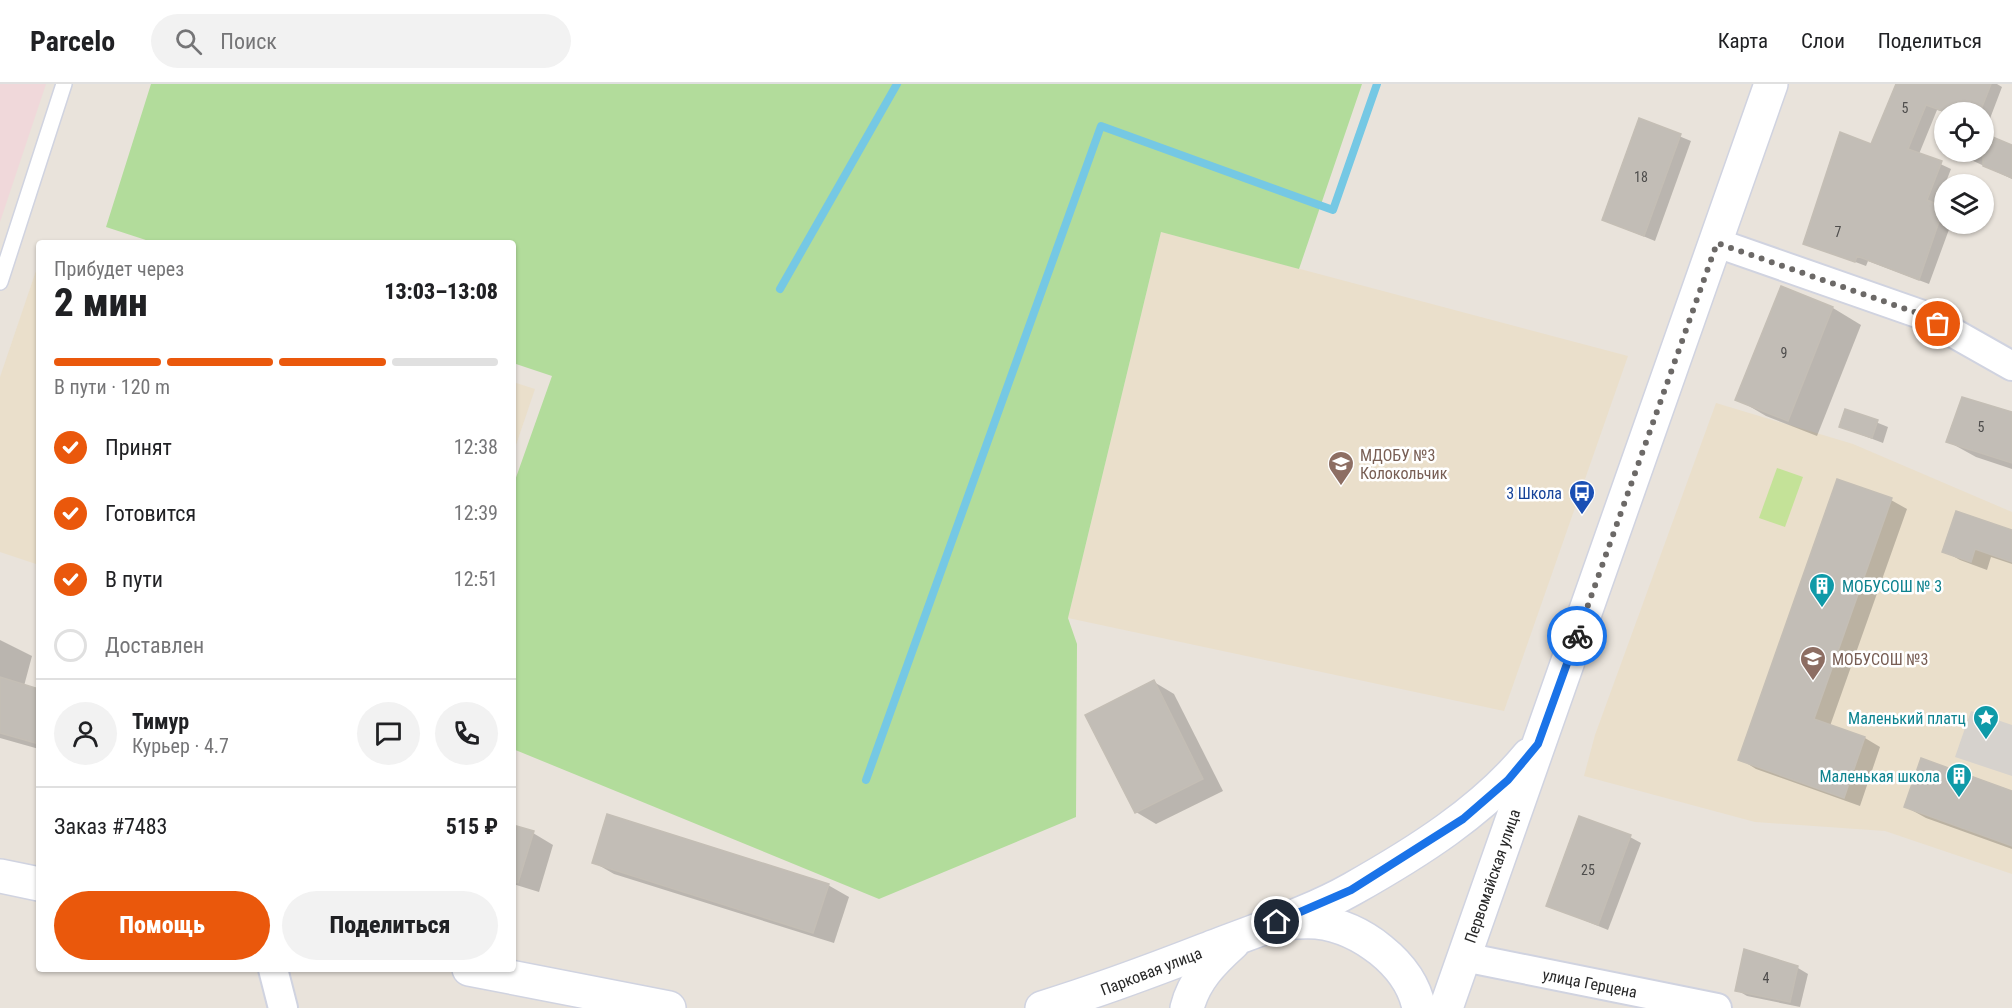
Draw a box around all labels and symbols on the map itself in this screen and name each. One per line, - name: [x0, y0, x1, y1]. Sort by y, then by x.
- house number: 5: [1902, 100, 1909, 116]
- house number: 18: [1634, 169, 1648, 185]
- house number: 7: [1835, 224, 1842, 240]
- pin: [1912, 298, 1963, 349]
- house number: 9: [1781, 345, 1787, 361]
- house number: 5: [1978, 419, 1985, 435]
- place label: МДОБУ №3 Колокольчик: [1360, 446, 1448, 483]
- school or university icon: МДОБУ №3 Колокольчик: [1326, 449, 1356, 487]
- bus stop icon: 3 Школа: [1567, 478, 1597, 516]
- place label: 3 Школа: [1506, 484, 1562, 503]
- building icon: МОБУСОШ № 3: [1807, 571, 1837, 609]
- place label: МОБУСОШ № 3: [1842, 577, 1942, 596]
- courier: [1547, 606, 1607, 666]
- school or university icon: МОБУСОШ №3: [1798, 644, 1828, 682]
- place label: МОБУСОШ №3: [1832, 650, 1928, 669]
- place icon: Маленький платц: [1971, 703, 2001, 741]
- place label: Маленький платц: [1848, 709, 1966, 728]
- building icon: Маленькая школа: [1944, 761, 1974, 799]
- place label: Маленькая школа: [1820, 767, 1940, 786]
- street label: Первомайская улица: [1461, 807, 1524, 946]
- house number: 25: [1581, 862, 1595, 878]
- pin: [1251, 896, 1302, 947]
- street label: Парковая улица: [1098, 943, 1204, 999]
- street label: улица Герцена: [1541, 965, 1639, 1002]
- house number: 4: [1763, 970, 1770, 986]

